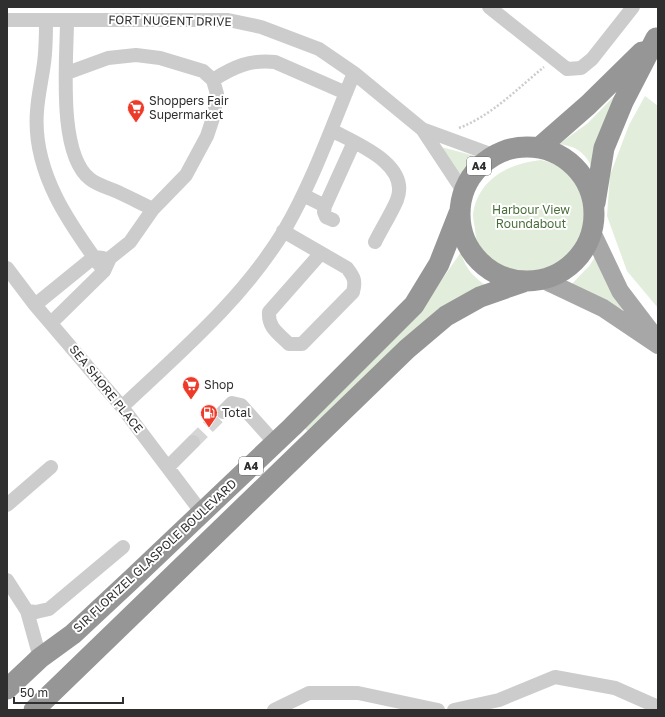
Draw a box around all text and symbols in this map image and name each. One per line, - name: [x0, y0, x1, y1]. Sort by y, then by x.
- street label: FORT NUGENT DRIVE: [108, 12, 232, 29]
- place label: Shoppers Fair Supermarket: [149, 93, 229, 122]
- supermarket icon: Shoppers Fair Supermarket: [126, 98, 146, 123]
- road number: A4: [467, 157, 491, 175]
- park label: Harbour View Roundabout: [492, 202, 570, 231]
- street label: SEA SHORE PLACE: [66, 342, 146, 436]
- supermarket icon: Shop: [181, 375, 201, 400]
- place label: Shop: [204, 377, 234, 392]
- fuel station icon: Total: [199, 403, 219, 428]
- place label: Total: [222, 405, 251, 420]
- road number: A4: [239, 457, 263, 475]
- street label: SIR FLORIZEL GLASPOLE BOULEVARD: [70, 476, 239, 635]
- scale bar: [14, 679, 123, 705]
- text: 50 m: [20, 685, 48, 700]

